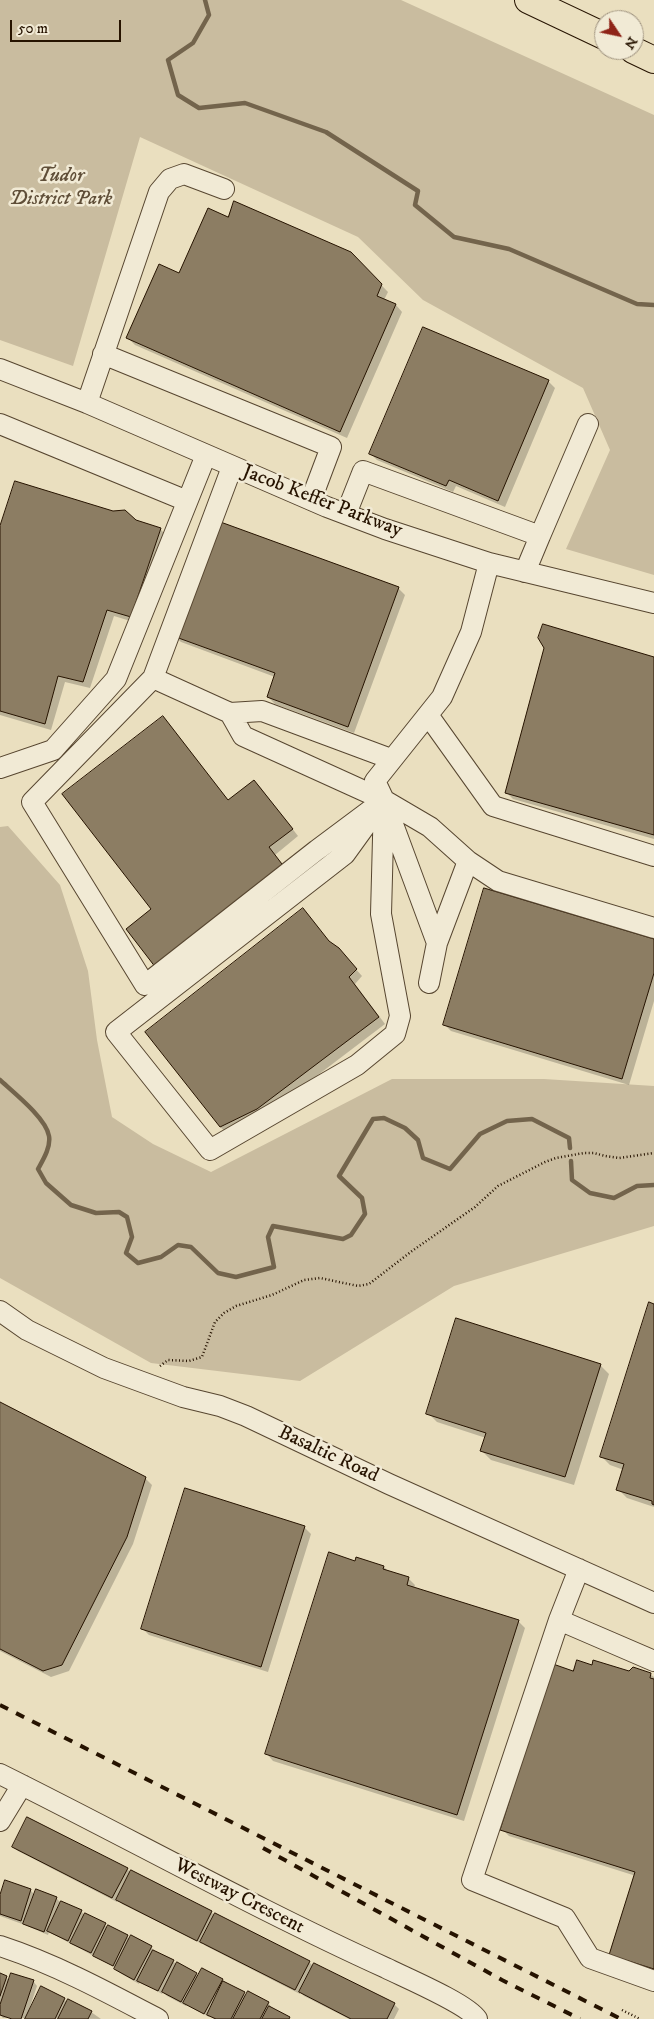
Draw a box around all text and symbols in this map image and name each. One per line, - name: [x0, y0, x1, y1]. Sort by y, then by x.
- scale bar: [12, 10, 124, 42]
- north arrow: [594, 10, 644, 60]
- text: 50 m: [18, 19, 48, 38]
- text: N: [620, 33, 641, 53]
- park label: Tudor District Park: [10, 165, 112, 212]
- street label: Jacob Keffer Parkway: [239, 460, 405, 544]
- street label: Basaltic Road: [274, 1421, 382, 1489]
- street label: Westway Crescent: [170, 1854, 308, 1940]

